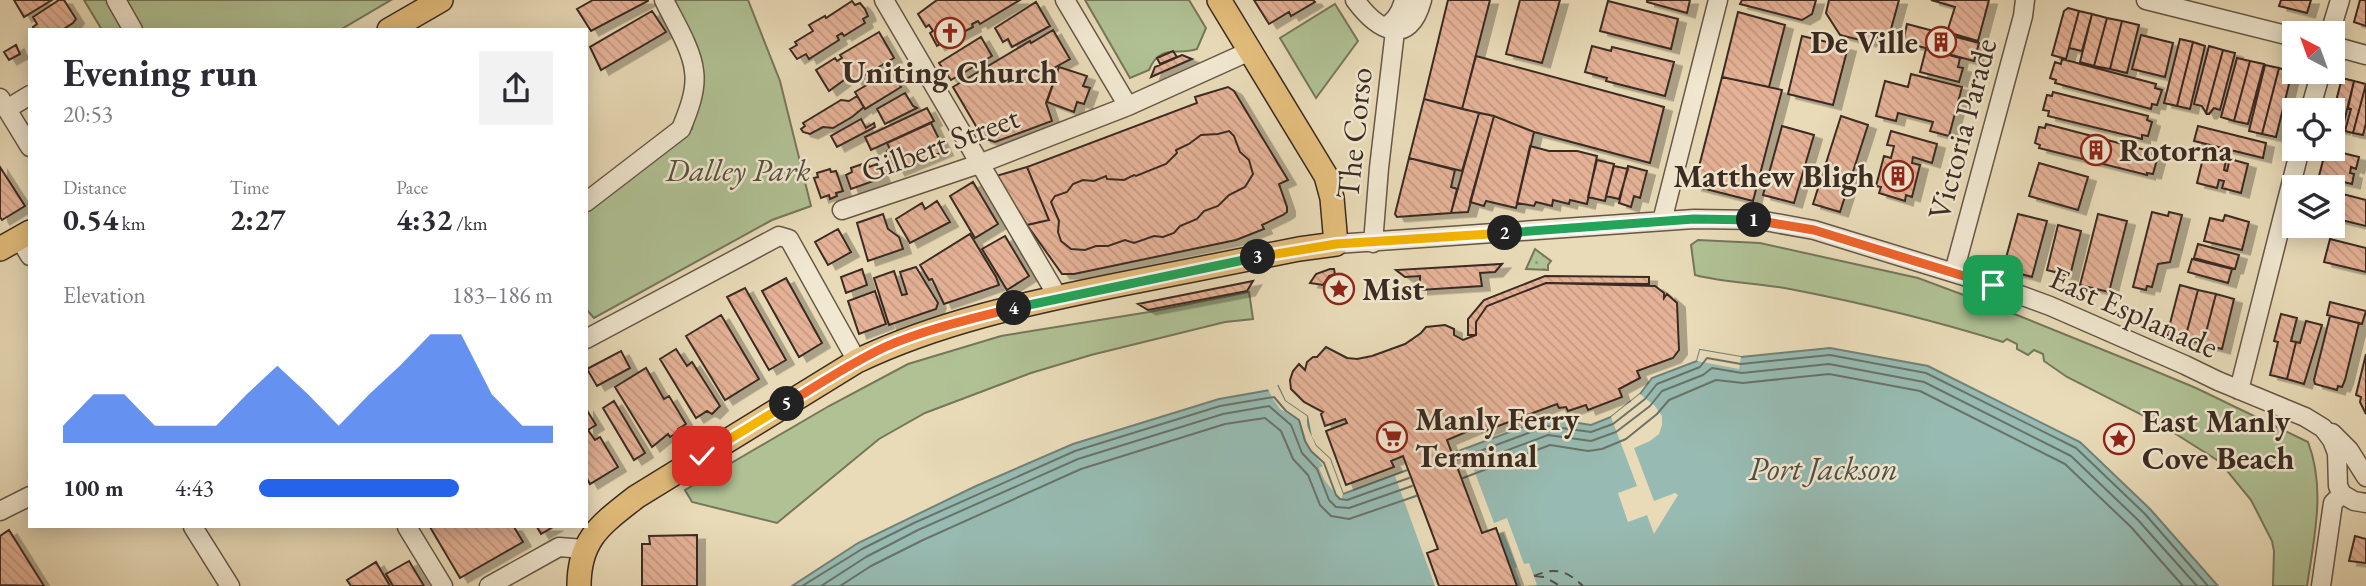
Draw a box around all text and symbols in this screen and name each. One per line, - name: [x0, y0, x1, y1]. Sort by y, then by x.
- church icon: Uniting Church: [933, 16, 967, 50]
- place label: De Ville: [1810, 21, 1918, 63]
- north arrow: [2282, 21, 2345, 84]
- map controls: [2282, 21, 2345, 238]
- building icon: De Ville: [1924, 25, 1958, 59]
- street label: Victoria Parade: [1918, 34, 2006, 224]
- text: Evening run: [63, 48, 258, 97]
- button: share: [479, 51, 553, 125]
- place label: Uniting Church: [842, 51, 1058, 93]
- street label: The Corso: [1326, 65, 1382, 201]
- street label: Gilbert Street: [855, 96, 1025, 192]
- button: locate: [2282, 98, 2345, 161]
- text: 20:53: [63, 99, 113, 129]
- place label: Rotorna: [2119, 129, 2234, 171]
- building icon: Rotorna: [2079, 133, 2113, 167]
- park label: Dalley Park: [664, 149, 811, 191]
- place label: Matthew Bligh: [1673, 155, 1875, 197]
- building icon: Matthew Bligh: [1881, 159, 1915, 193]
- text: Distance: [63, 175, 126, 200]
- text: Time: [230, 175, 269, 200]
- text: Pace: [396, 175, 428, 200]
- button: layers: [2282, 175, 2345, 238]
- text: 0.54: [63, 200, 118, 239]
- text: 2:27: [230, 200, 286, 239]
- text: 4:32: [396, 200, 452, 239]
- pin: 1: [1736, 202, 1772, 238]
- text: 1: [1748, 207, 1759, 232]
- text: km: [118, 211, 146, 236]
- text: /km: [452, 211, 487, 236]
- pin: 2: [1488, 216, 1522, 250]
- text: 2: [1499, 220, 1510, 245]
- pin: 3: [1240, 240, 1276, 274]
- text: 3: [1252, 244, 1263, 269]
- pin: [1963, 255, 2023, 315]
- street label: East Esplanade: [2043, 256, 2225, 368]
- icon: arrive: [1974, 266, 2012, 304]
- place label: Mist: [1362, 268, 1424, 310]
- place icon: Mist: [1322, 272, 1356, 306]
- text: Elevation: [63, 280, 146, 310]
- text: 183–186 m: [452, 280, 553, 310]
- pin: 4: [996, 290, 1032, 326]
- text: 4: [1008, 295, 1019, 320]
- pin: 5: [770, 386, 804, 422]
- text: 5: [781, 391, 792, 416]
- place label: Manly Ferry Terminal: [1415, 398, 1580, 477]
- place label: East Manly Cove Beach: [2142, 400, 2294, 479]
- supermarket icon: Manly Ferry Terminal: [1375, 420, 1409, 454]
- place icon: East Manly Cove Beach: [2102, 422, 2136, 456]
- pin: [672, 426, 732, 486]
- icon: check: [683, 437, 721, 475]
- water label: Port Jackson: [1748, 447, 1898, 490]
- text: 100 m: [63, 473, 124, 503]
- text: 4:43: [175, 473, 214, 503]

